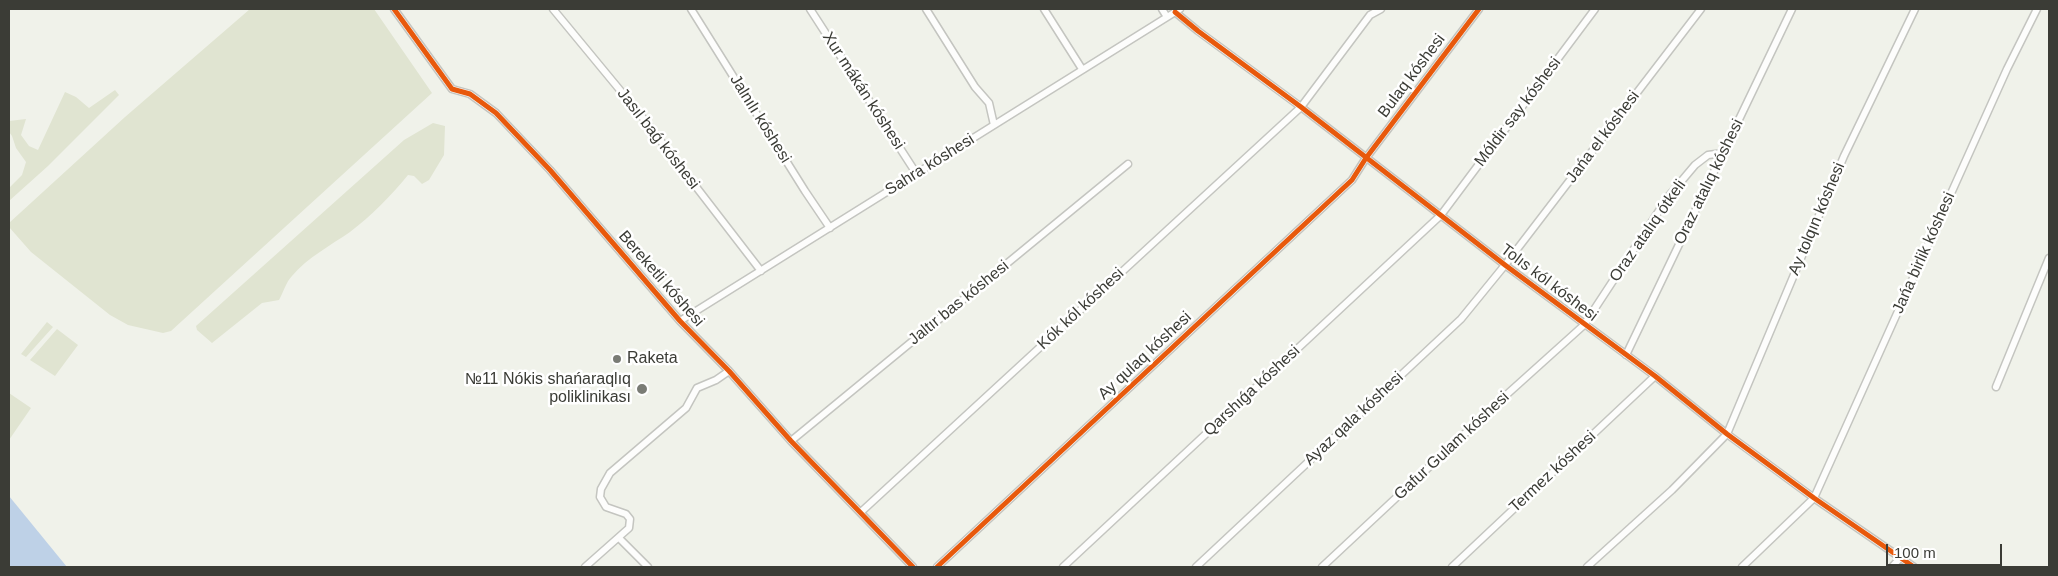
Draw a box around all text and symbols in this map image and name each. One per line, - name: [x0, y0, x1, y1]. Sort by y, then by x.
- street label: Xur mákán kóshesi: [818, 29, 908, 153]
- street label: Bulaq kóshesi: [1374, 30, 1450, 122]
- street label: Móldir say kóshesi: [1471, 54, 1565, 170]
- street label: Jalnılı kóshesi: [725, 71, 795, 167]
- street label: Jasıl baǵ kóshesi: [613, 85, 703, 193]
- street label: Jańa el kóshesi: [1562, 87, 1644, 187]
- street label: Oraz atalıq kóshesi: [1670, 116, 1748, 248]
- street label: Sahra kóshesi: [882, 130, 978, 200]
- street label: Ay tolqın kóshesi: [1785, 160, 1849, 278]
- street label: Oraz atalıq ótkeli: [1606, 176, 1690, 286]
- street label: Jańa birlik kóshesi: [1889, 189, 1959, 317]
- street label: Bereketli kóshesi: [614, 227, 708, 331]
- street label: Tolıs kól kóshesi: [1497, 240, 1601, 326]
- street label: Jaltır bas kóshesi: [905, 257, 1013, 349]
- street label: Kók kól kóshesi: [1034, 264, 1128, 354]
- street label: Ay qulaq kóshesi: [1094, 308, 1196, 404]
- street label: Qarshıǵa kóshesi: [1200, 342, 1304, 440]
- place label: Raketa: [627, 349, 678, 369]
- marker: Raketa: [611, 353, 623, 365]
- street label: Ayaz qala kóshesi: [1300, 368, 1408, 470]
- place label: №11 Nókis shańaraqlıq poliklinikası: [465, 370, 631, 408]
- marker: №11 Nókis shańaraqlıq poliklinikası: [635, 382, 649, 396]
- street label: Gafur Gulam kóshesi: [1390, 388, 1514, 504]
- street label: Termez kóshesi: [1506, 427, 1600, 517]
- scale bar: [1888, 534, 2004, 566]
- text: 100 m: [1894, 544, 1936, 561]

